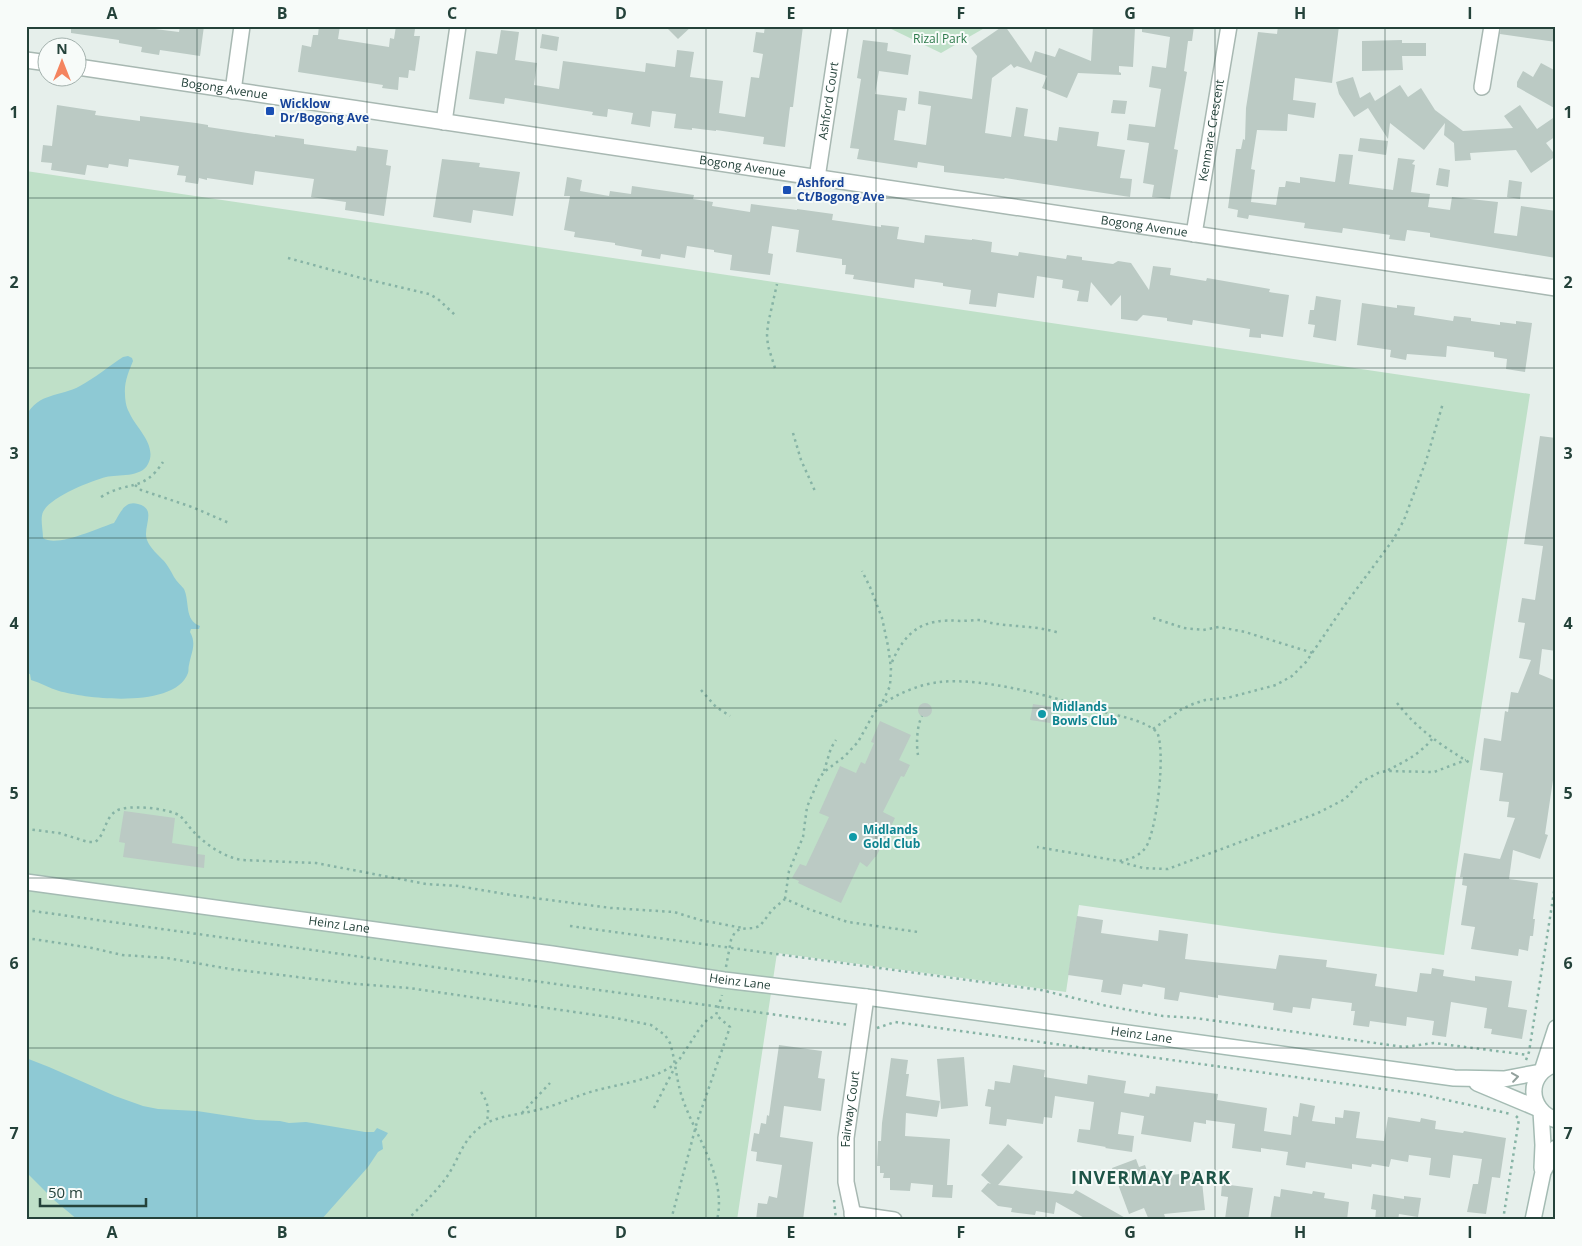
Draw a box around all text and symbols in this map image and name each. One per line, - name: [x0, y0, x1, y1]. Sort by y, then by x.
- text: A: [106, 2, 118, 24]
- text: B: [277, 2, 287, 24]
- text: C: [447, 2, 457, 24]
- text: D: [615, 2, 627, 24]
- text: E: [787, 2, 796, 24]
- text: F: [957, 2, 965, 24]
- text: G: [1124, 2, 1136, 24]
- text: H: [1294, 2, 1306, 24]
- text: I: [1467, 2, 1473, 24]
- park label: Rizal Park: [913, 30, 968, 47]
- north arrow: [38, 38, 88, 88]
- text: N: [56, 39, 68, 58]
- street label: Ashford Court: [814, 61, 842, 141]
- street label: Bogong Avenue: [180, 74, 269, 103]
- street label: Kenmare Crescent: [1194, 78, 1228, 183]
- place label: Wicklow Dr/Bogong Ave: [280, 95, 369, 126]
- text: 1: [9, 101, 19, 123]
- text: 1: [1563, 101, 1573, 123]
- marker: Wicklow Dr/Bogong Ave: [264, 105, 276, 117]
- street label: Bogong Avenue: [698, 151, 787, 181]
- place label: Ashford Ct/Bogong Ave: [797, 174, 885, 205]
- marker: Ashford Ct/Bogong Ave: [781, 184, 793, 196]
- street label: Bogong Avenue: [1100, 211, 1189, 241]
- text: 2: [9, 271, 19, 293]
- text: 2: [1563, 271, 1573, 293]
- text: 3: [9, 442, 19, 464]
- text: 3: [1563, 442, 1573, 464]
- text: 4: [9, 612, 19, 634]
- text: 4: [1563, 612, 1573, 634]
- place label: Midlands Bowls Club: [1052, 698, 1118, 729]
- marker: Midlands Bowls Club: [1036, 708, 1048, 720]
- text: 5: [9, 782, 19, 804]
- text: 5: [1563, 782, 1573, 804]
- place label: Midlands Gold Club: [863, 821, 921, 852]
- marker: Midlands Gold Club: [847, 831, 859, 843]
- street label: Heinz Lane: [307, 912, 371, 937]
- text: 6: [9, 952, 19, 974]
- text: 6: [1563, 952, 1573, 974]
- street label: Heinz Lane: [708, 969, 772, 994]
- street label: Heinz Lane: [1110, 1022, 1174, 1047]
- street label: Fairway Court: [837, 1070, 863, 1147]
- one-way arrow: [1511, 1073, 1520, 1083]
- text: 7: [9, 1122, 19, 1144]
- text: 7: [1563, 1122, 1573, 1144]
- district label: INVERMAY PARK: [1071, 1165, 1231, 1189]
- scale bar: [40, 1176, 146, 1208]
- text: 50 m: [48, 1182, 83, 1202]
- text: A: [106, 1221, 118, 1243]
- text: B: [277, 1221, 287, 1243]
- text: C: [447, 1221, 457, 1243]
- text: D: [615, 1221, 627, 1243]
- text: E: [787, 1221, 796, 1243]
- text: F: [957, 1221, 965, 1243]
- text: G: [1124, 1221, 1136, 1243]
- text: H: [1294, 1221, 1306, 1243]
- text: I: [1467, 1221, 1473, 1243]

